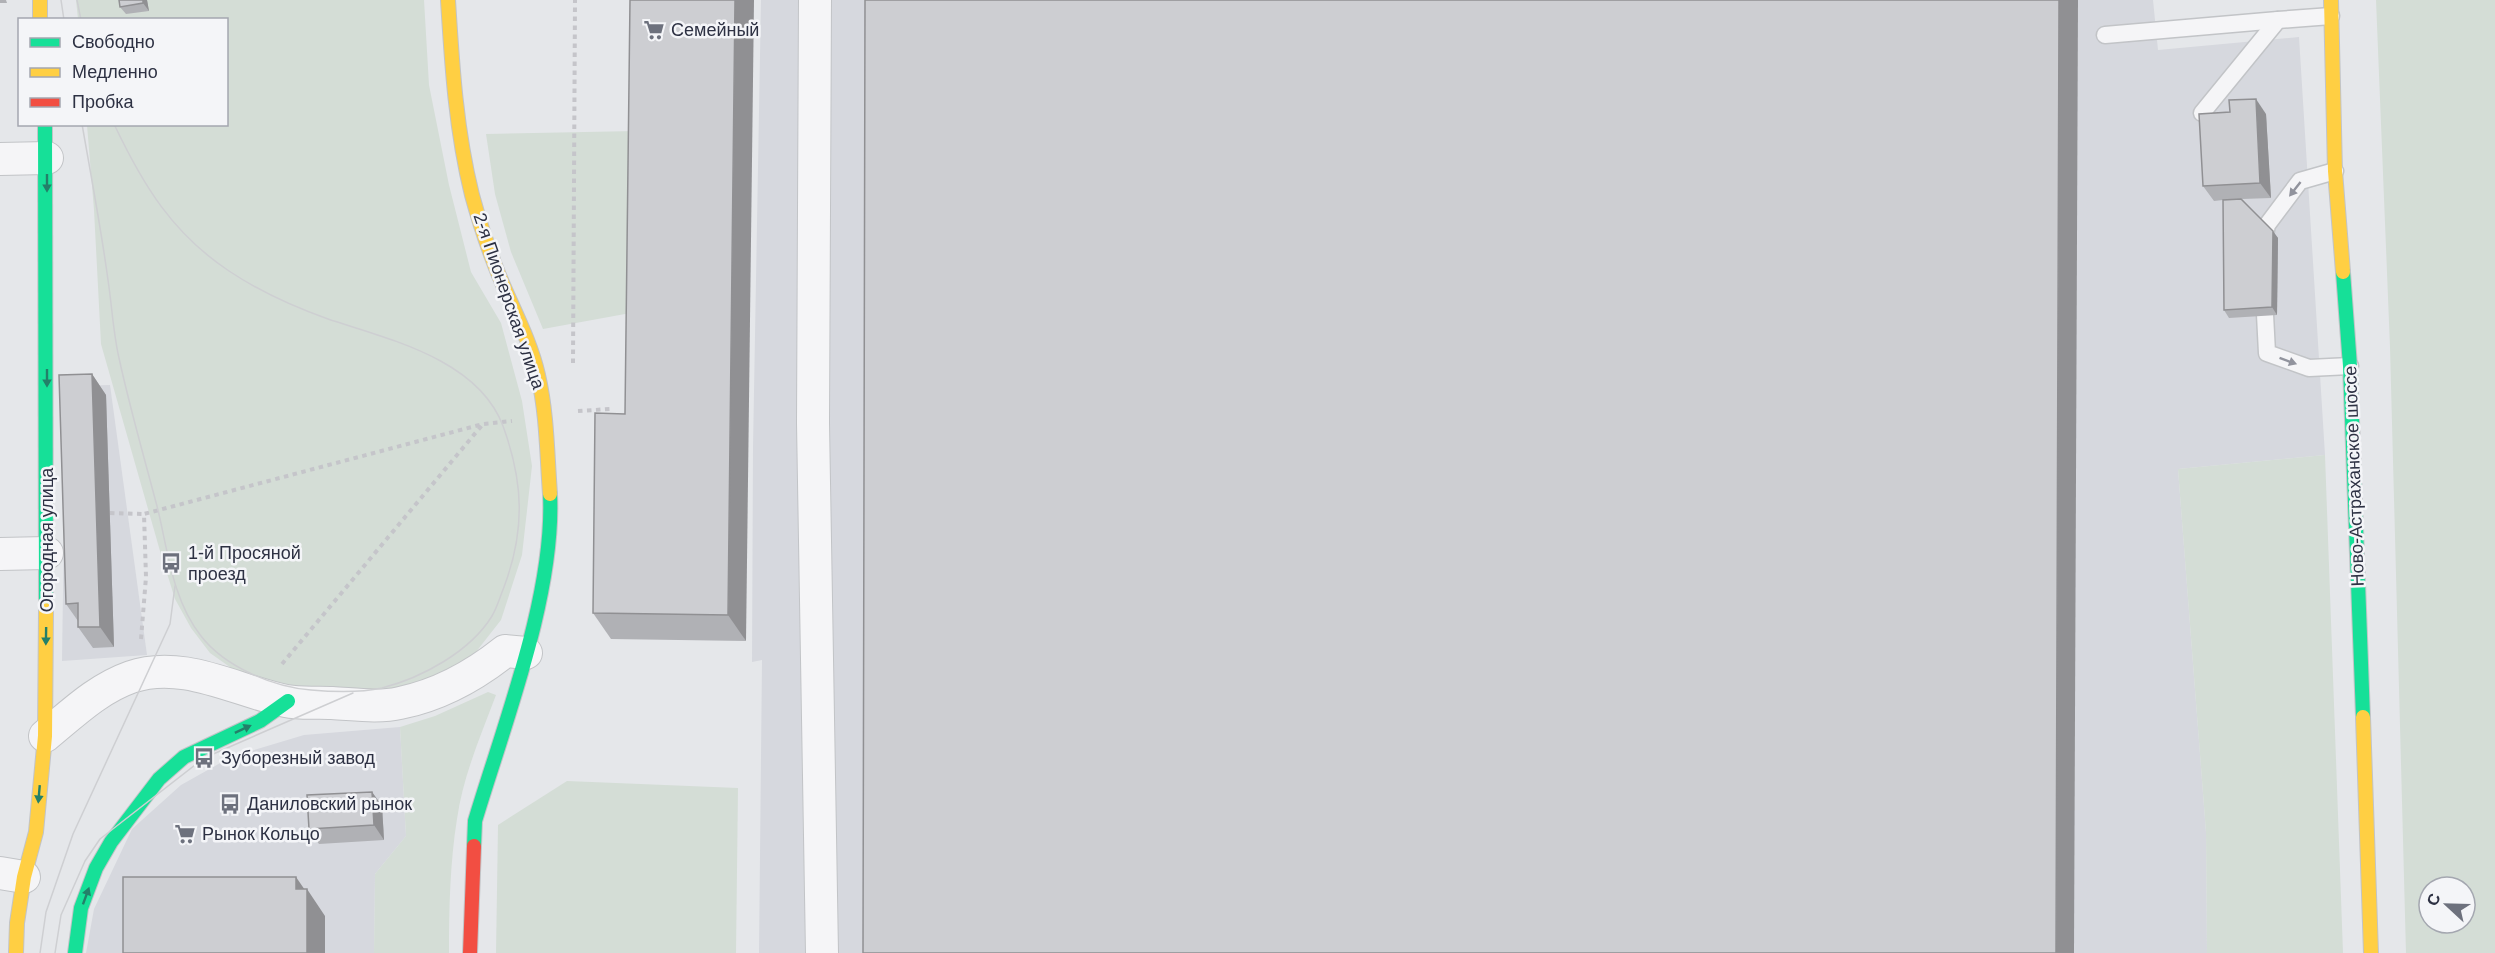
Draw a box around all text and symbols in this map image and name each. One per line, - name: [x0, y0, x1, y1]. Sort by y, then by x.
- legend: [18, 18, 228, 126]
- supermarket icon: Семейный: [642, 18, 666, 42]
- place label: Семейный: [671, 20, 759, 40]
- text: Свободно: [72, 32, 155, 52]
- text: Медленно: [72, 62, 158, 82]
- text: Пробка: [72, 92, 135, 112]
- one-way arrow: [42, 173, 52, 192]
- one-way arrow: [2289, 181, 2301, 196]
- street label: 2-я Пионерская улица: [469, 210, 549, 393]
- one-way arrow: [2280, 356, 2298, 366]
- street label: Ново-Астраханское шоссе: [2340, 365, 2368, 587]
- one-way arrow: [42, 368, 52, 387]
- street label: Огородная улица: [37, 467, 57, 612]
- place label: 1-й Просяной проезд: [188, 543, 301, 584]
- bus stop icon: 1-й Просяной проезд: [159, 551, 183, 575]
- one-way arrow: [41, 626, 51, 645]
- one-way arrow: [234, 724, 251, 733]
- bus stop icon: Зуборезный завод: [192, 746, 216, 770]
- place label: Зуборезный завод: [221, 748, 375, 768]
- one-way arrow: [34, 784, 44, 803]
- bus stop icon: Даниловский рынок: [218, 792, 242, 816]
- place label: Даниловский рынок: [247, 794, 412, 814]
- supermarket icon: Рынок Кольцо: [173, 822, 197, 846]
- place label: Рынок Кольцо: [202, 824, 320, 844]
- north arrow: [2417, 875, 2477, 935]
- one-way arrow: [82, 887, 91, 905]
- text: С: [2424, 891, 2444, 908]

